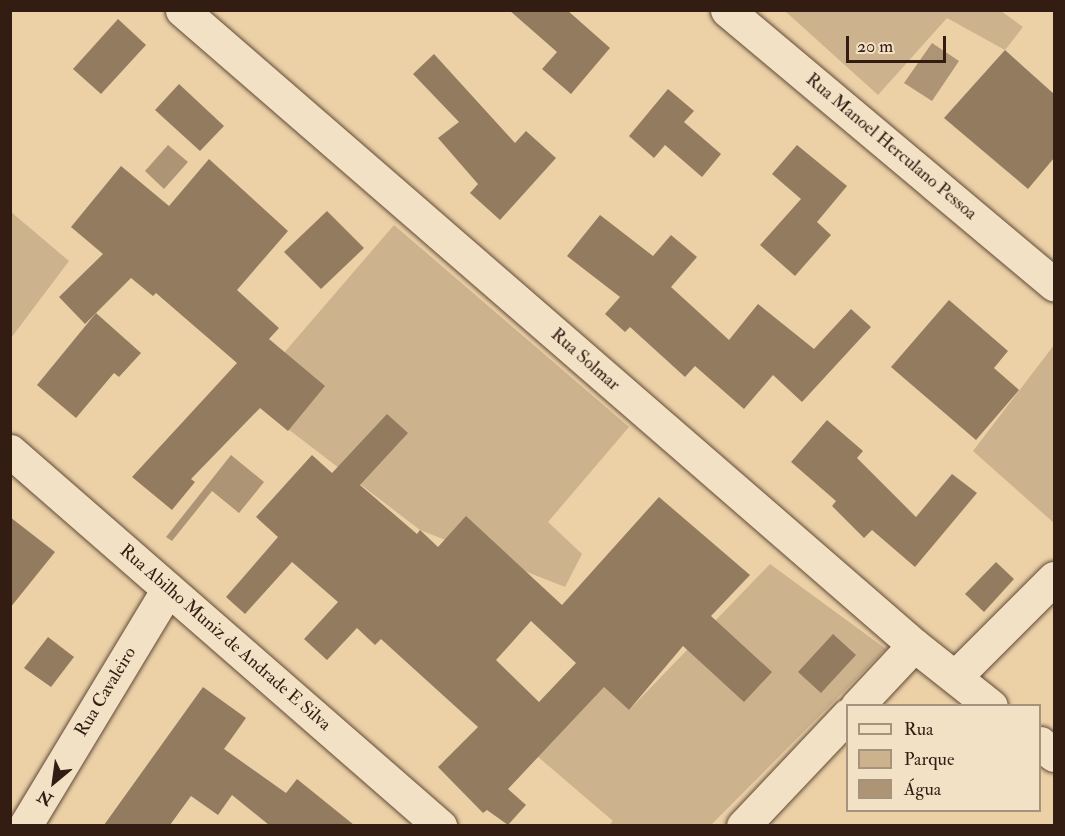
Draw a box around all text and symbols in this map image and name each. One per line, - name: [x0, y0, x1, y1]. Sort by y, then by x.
- scale bar: [849, 24, 950, 62]
- text: 20 m: [857, 35, 893, 58]
- street label: Rua Manoel Herculano Pessoa: [801, 69, 981, 225]
- street label: Rua Solmar: [546, 324, 624, 396]
- street label: Rua Abilho Muniz de Andrade E Silva: [115, 540, 335, 736]
- street label: Rua Cavaleiro: [71, 643, 141, 741]
- legend: [846, 704, 1041, 812]
- text: Rua: [904, 718, 933, 741]
- text: Parque: [904, 748, 954, 771]
- north arrow: [24, 752, 84, 812]
- text: Água: [904, 778, 941, 801]
- text: N: [34, 786, 56, 810]

